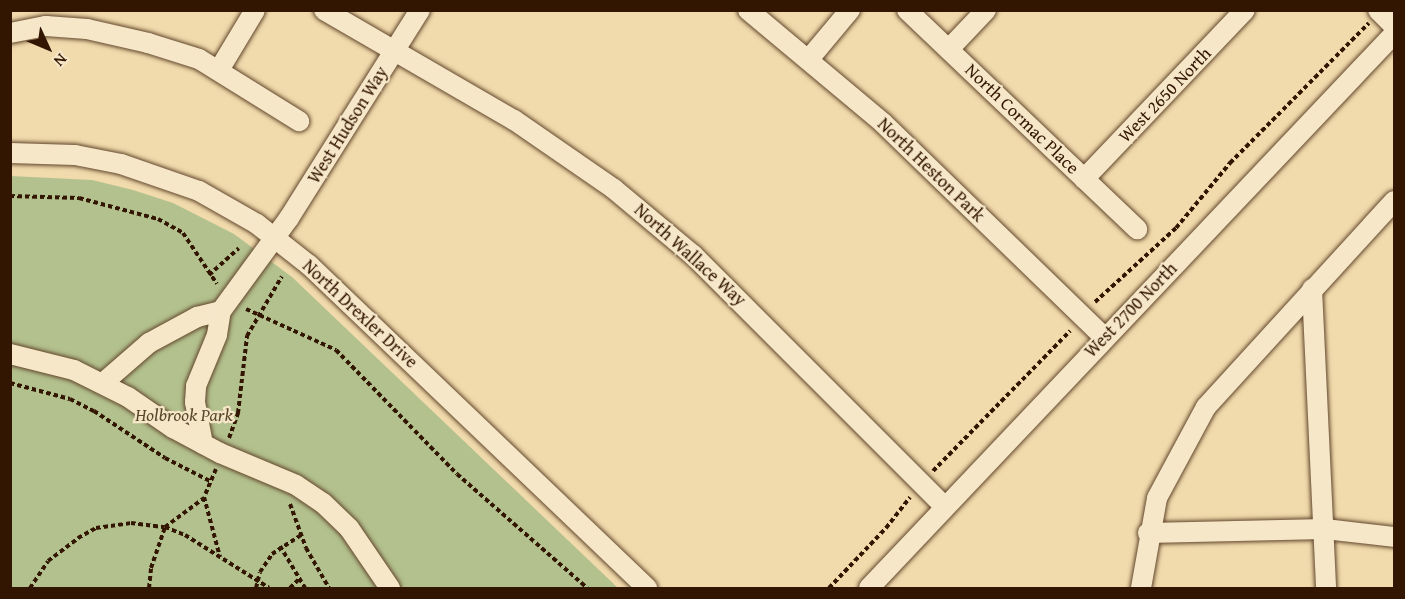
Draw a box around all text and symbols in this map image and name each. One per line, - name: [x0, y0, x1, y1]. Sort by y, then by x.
- north arrow: [18, 18, 78, 78]
- street label: West 2650 North: [1114, 43, 1216, 147]
- text: N: [49, 48, 73, 73]
- street label: North Cormac Place: [961, 59, 1083, 179]
- street label: West Hudson Way: [303, 62, 393, 188]
- street label: North Heston Park: [873, 113, 989, 227]
- street label: North Wallace Way: [630, 199, 750, 311]
- street label: North Drexler Drive: [298, 255, 422, 373]
- street label: West 2700 North: [1080, 258, 1182, 362]
- park label: Holbrook Park: [135, 404, 233, 426]

